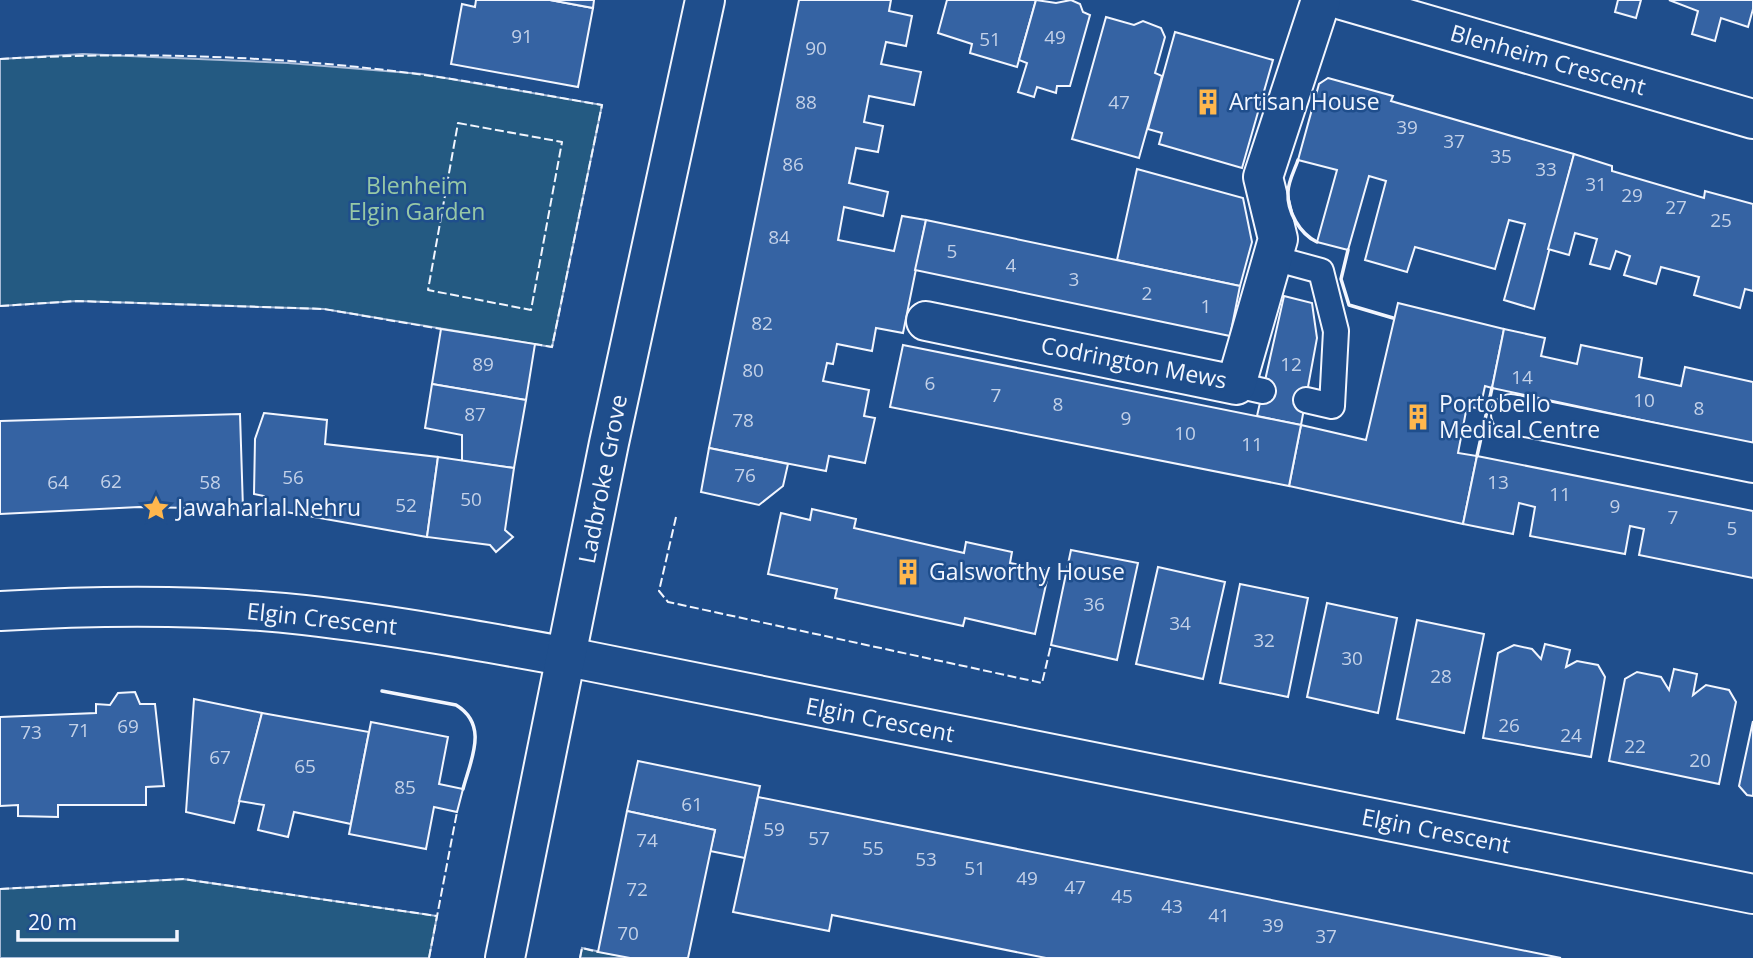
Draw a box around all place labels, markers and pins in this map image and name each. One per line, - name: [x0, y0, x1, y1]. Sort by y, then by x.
- place label: Artisan House: [1229, 85, 1380, 117]
- building icon: Artisan House: [1193, 87, 1223, 117]
- place label: Portobello Medical Centre: [1439, 387, 1600, 445]
- building icon: Portobello Medical Centre: [1403, 402, 1433, 432]
- place label: Jawaharlal Nehru: [175, 491, 361, 523]
- place icon: Jawaharlal Nehru: [141, 493, 171, 523]
- place label: Galsworthy House: [929, 555, 1125, 587]
- building icon: Galsworthy House: [893, 557, 923, 587]

